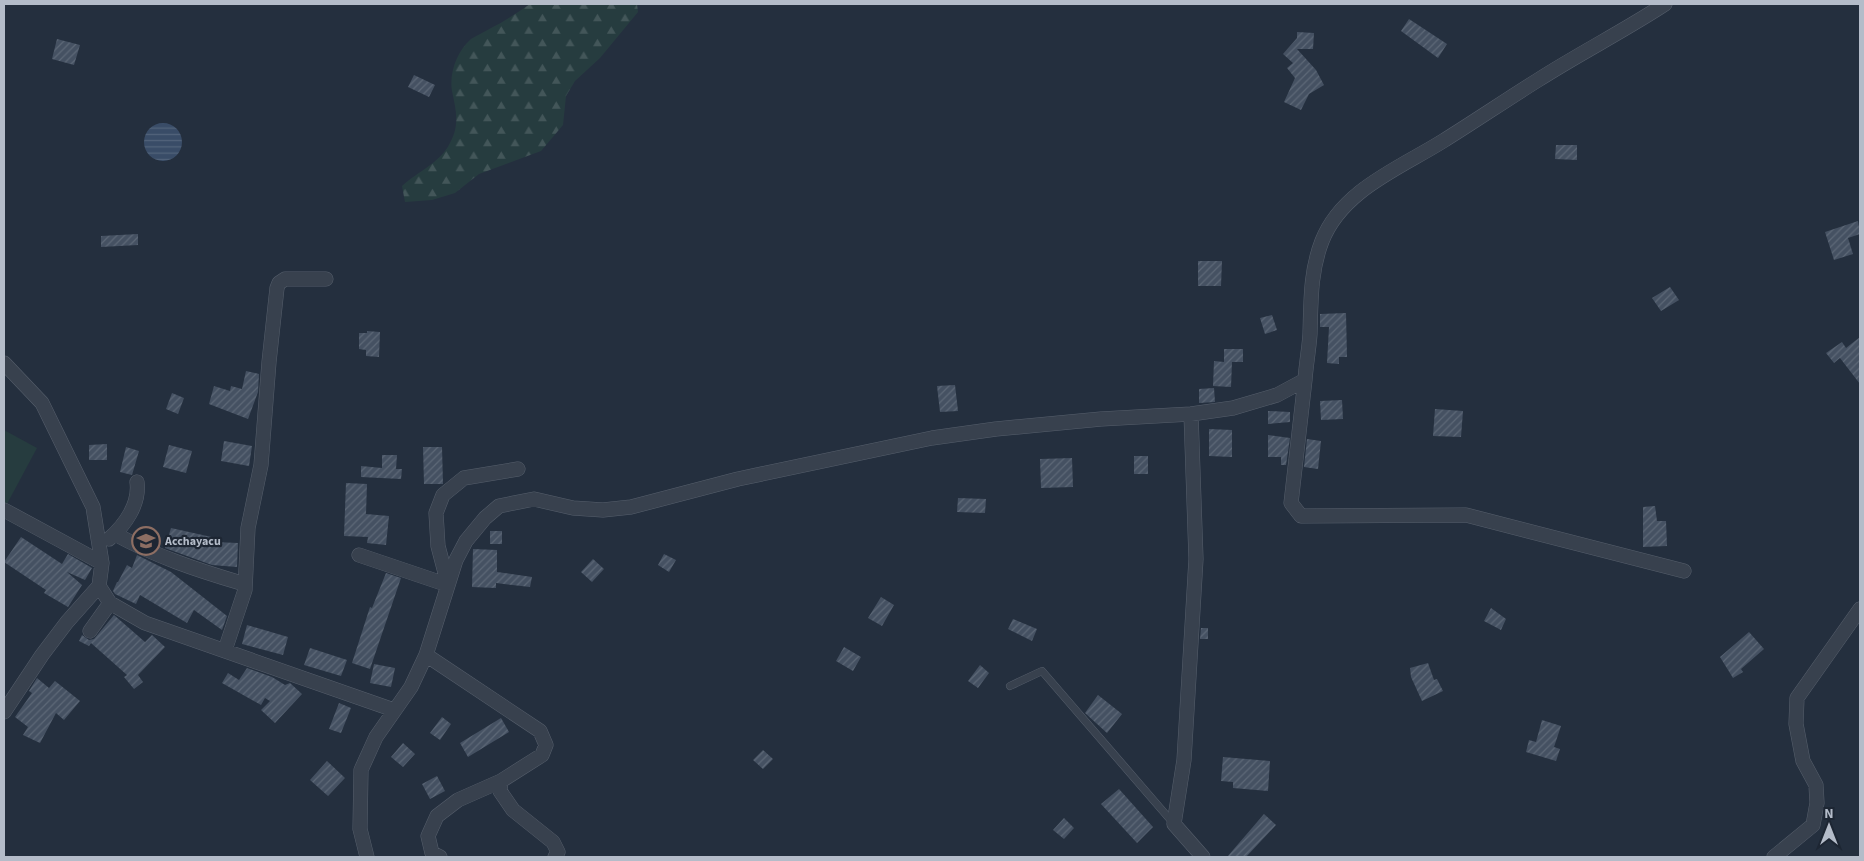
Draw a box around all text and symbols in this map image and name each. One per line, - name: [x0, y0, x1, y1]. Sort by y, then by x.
- school or university icon: Acchayacu: [131, 526, 161, 556]
- place label: Acchayacu: [164, 533, 221, 550]
- north arrow: [1804, 801, 1854, 851]
- text: N: [1824, 804, 1834, 824]

